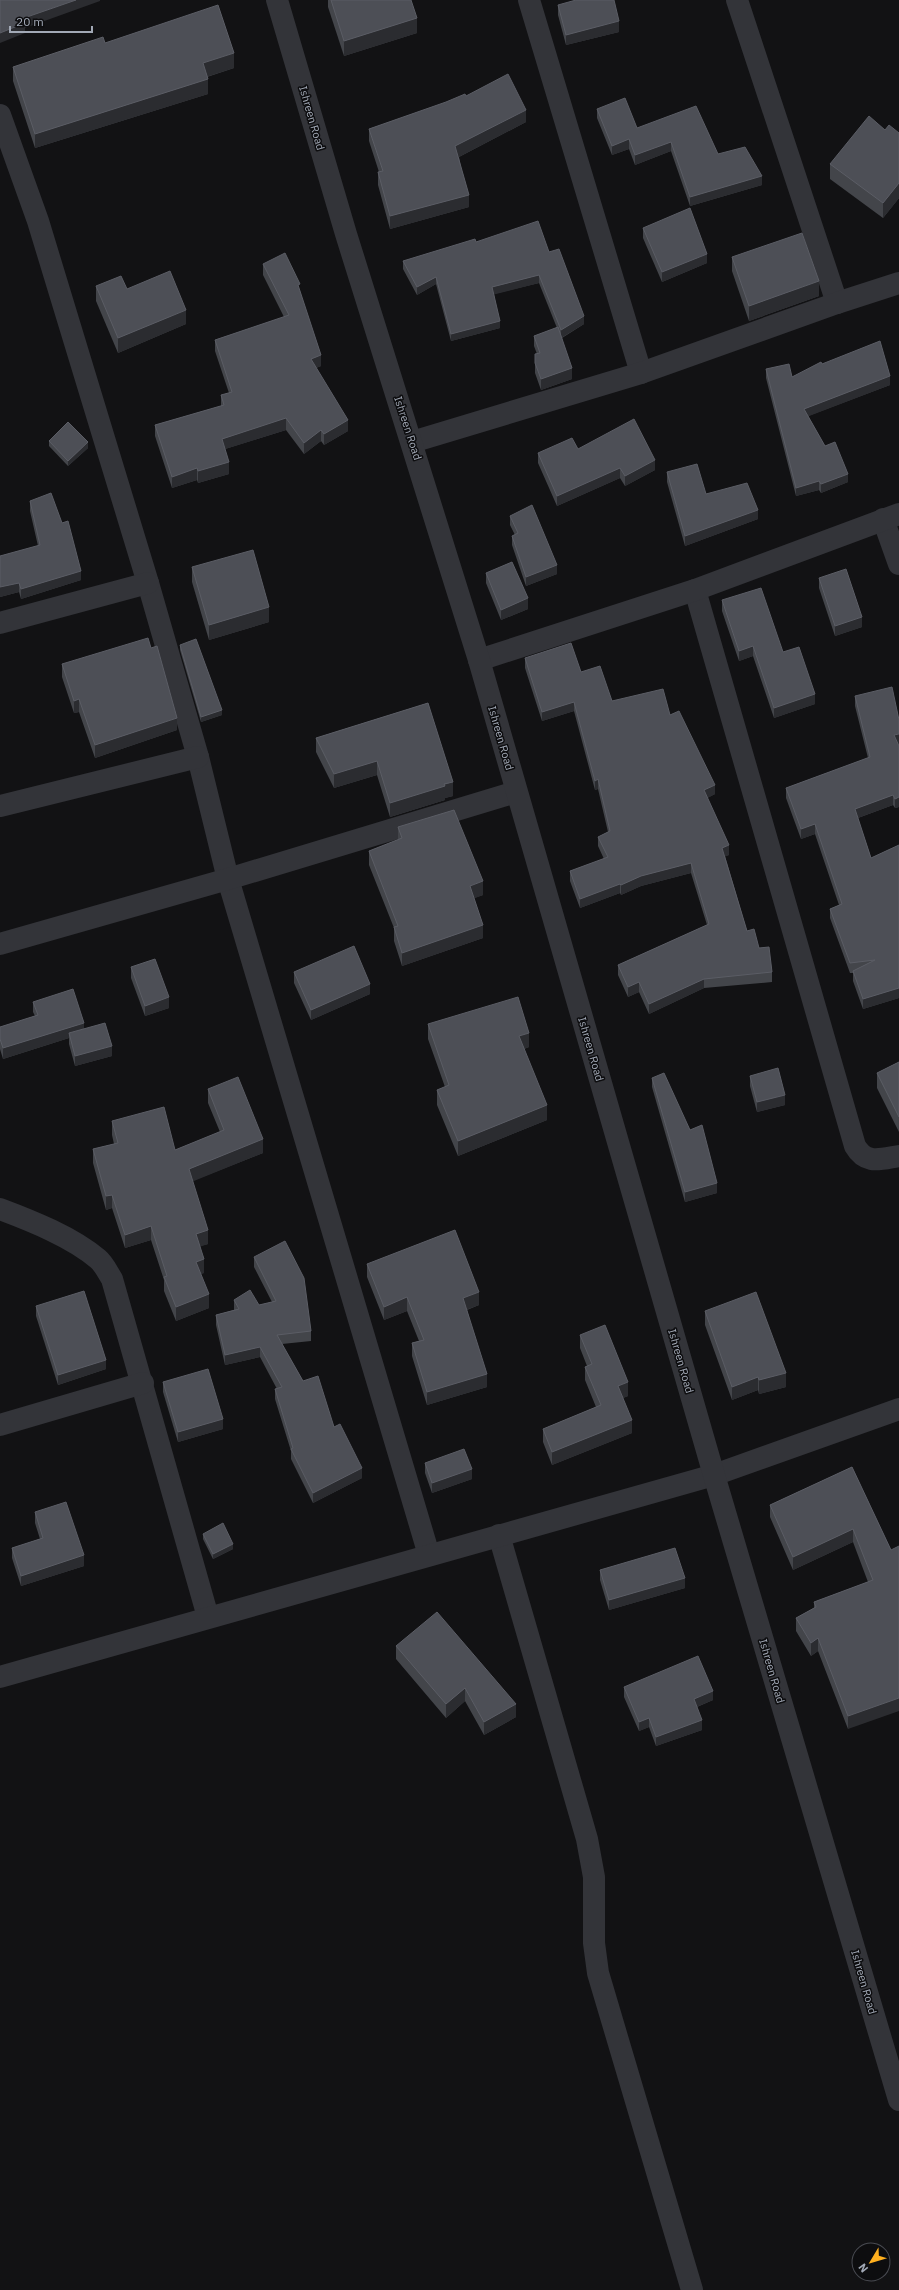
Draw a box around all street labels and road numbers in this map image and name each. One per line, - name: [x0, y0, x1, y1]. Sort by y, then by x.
- street label: Ishreen Road: [296, 84, 328, 152]
- street label: Ishreen Road: [391, 394, 425, 462]
- street label: Ishreen Road: [485, 704, 517, 772]
- street label: Ishreen Road: [575, 1015, 607, 1083]
- street label: Ishreen Road: [665, 1327, 697, 1395]
- street label: Ishreen Road: [756, 1637, 788, 1705]
- street label: Ishreen Road: [848, 1948, 880, 2016]

